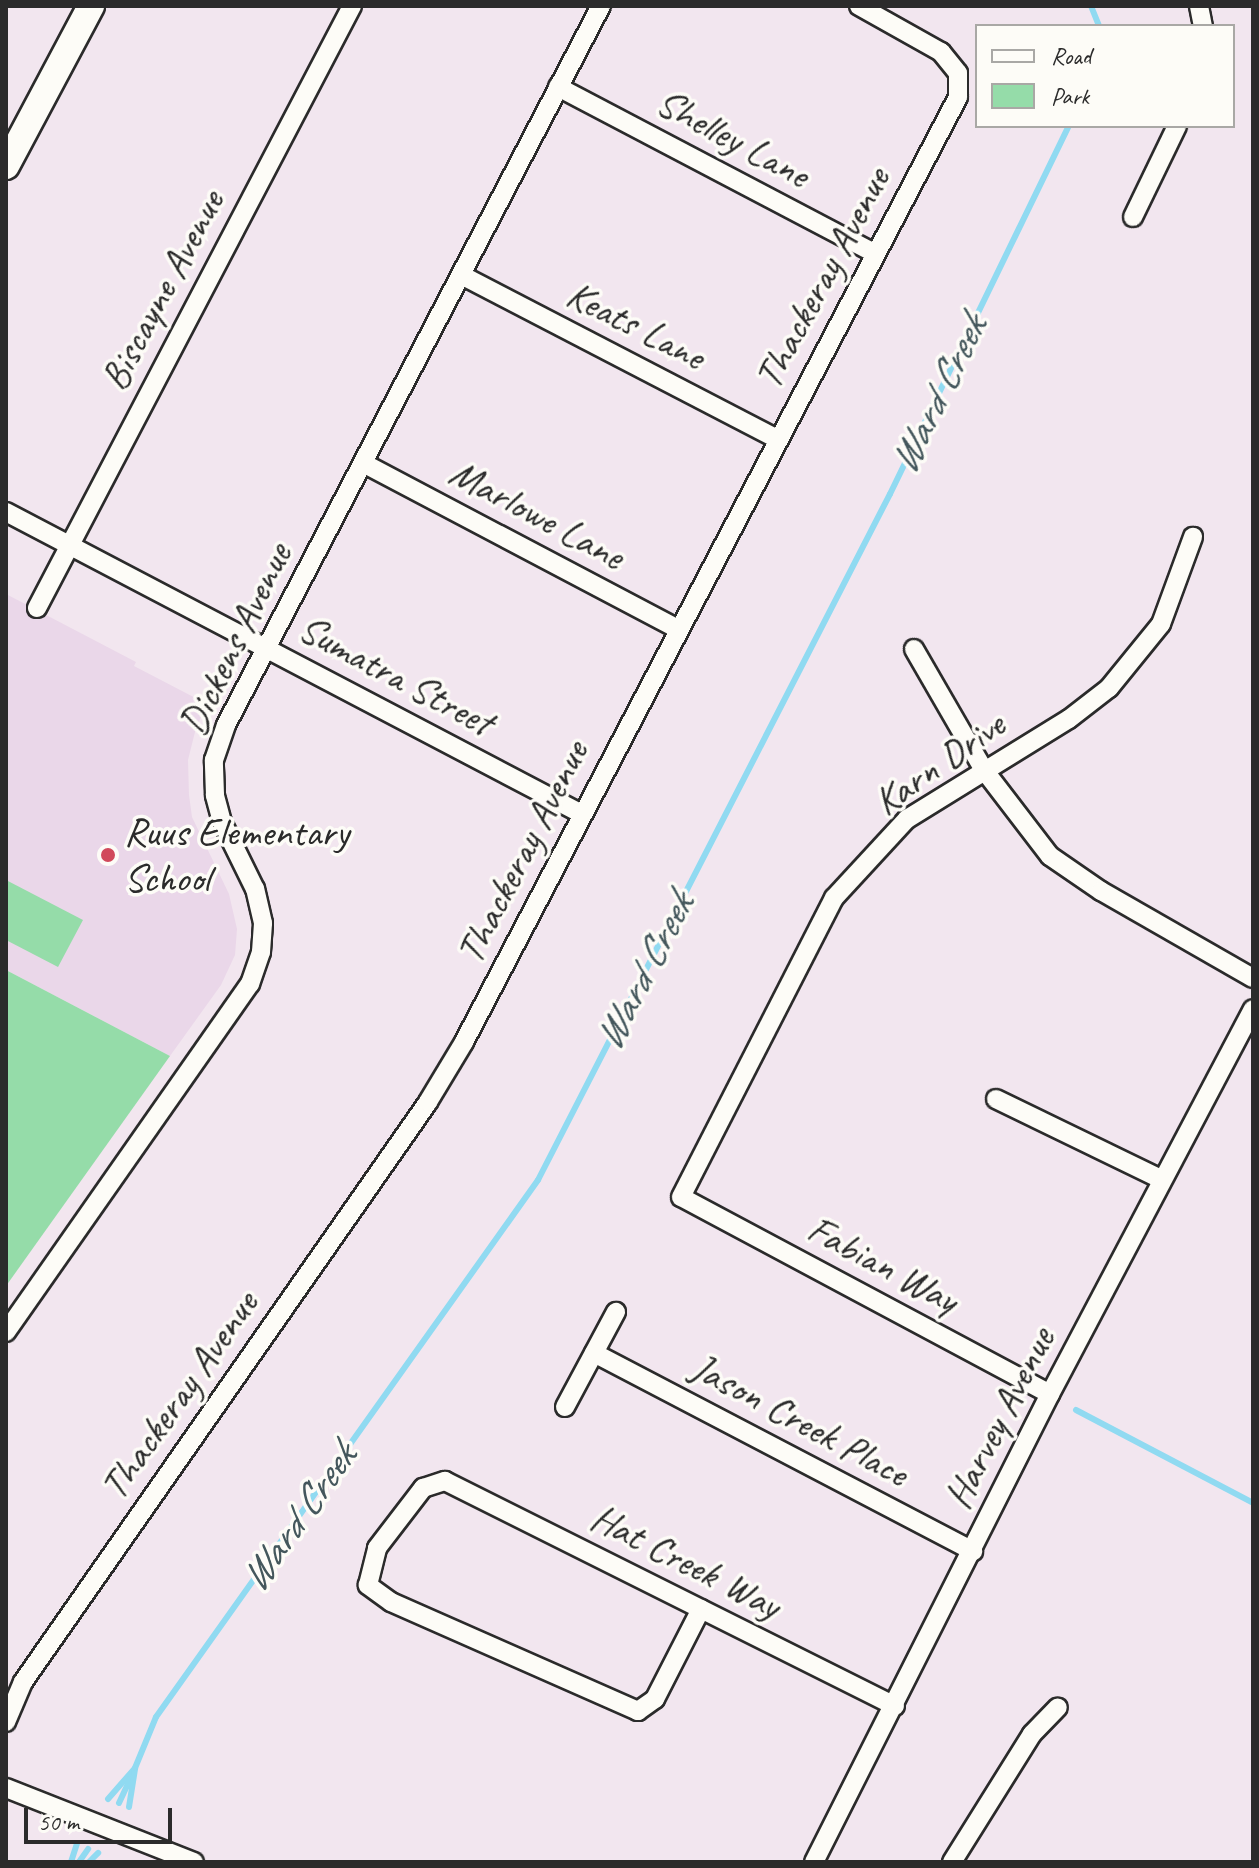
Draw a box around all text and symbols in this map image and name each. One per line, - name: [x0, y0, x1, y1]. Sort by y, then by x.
- legend: [975, 24, 1235, 128]
- text: Road: [1051, 41, 1091, 71]
- street label: Shelley Lane: [648, 78, 818, 198]
- text: Park: [1051, 81, 1089, 111]
- street label: Thackeray Avenue: [744, 160, 900, 396]
- street label: Biscayne Avenue: [89, 182, 235, 398]
- street label: Keats Lane: [559, 270, 713, 380]
- water label: Ward Creek: [879, 308, 997, 482]
- street label: Marlowe Lane: [442, 448, 632, 580]
- street label: Dickens Avenue: [168, 536, 302, 742]
- street label: Sumatra Street: [291, 604, 501, 746]
- street label: Karn Drive: [864, 700, 1014, 826]
- street label: Thackeray Avenue: [445, 733, 599, 971]
- place label: Ruus Elementary School: [124, 808, 351, 902]
- marker: Ruus Elementary School: [99, 846, 117, 864]
- water label: Ward Creek: [583, 886, 705, 1058]
- street label: Fabian Way: [800, 1205, 966, 1323]
- street label: Thackeray Avenue: [90, 1282, 268, 1508]
- street label: Harvey Avenue: [933, 1320, 1065, 1516]
- street label: Jason Creek Place: [683, 1343, 917, 1497]
- water label: Ward Creek: [229, 1435, 367, 1601]
- street label: Hat Creek Way: [584, 1493, 788, 1629]
- scale bar: [28, 1792, 176, 1842]
- text: 50 m: [38, 1807, 79, 1837]

